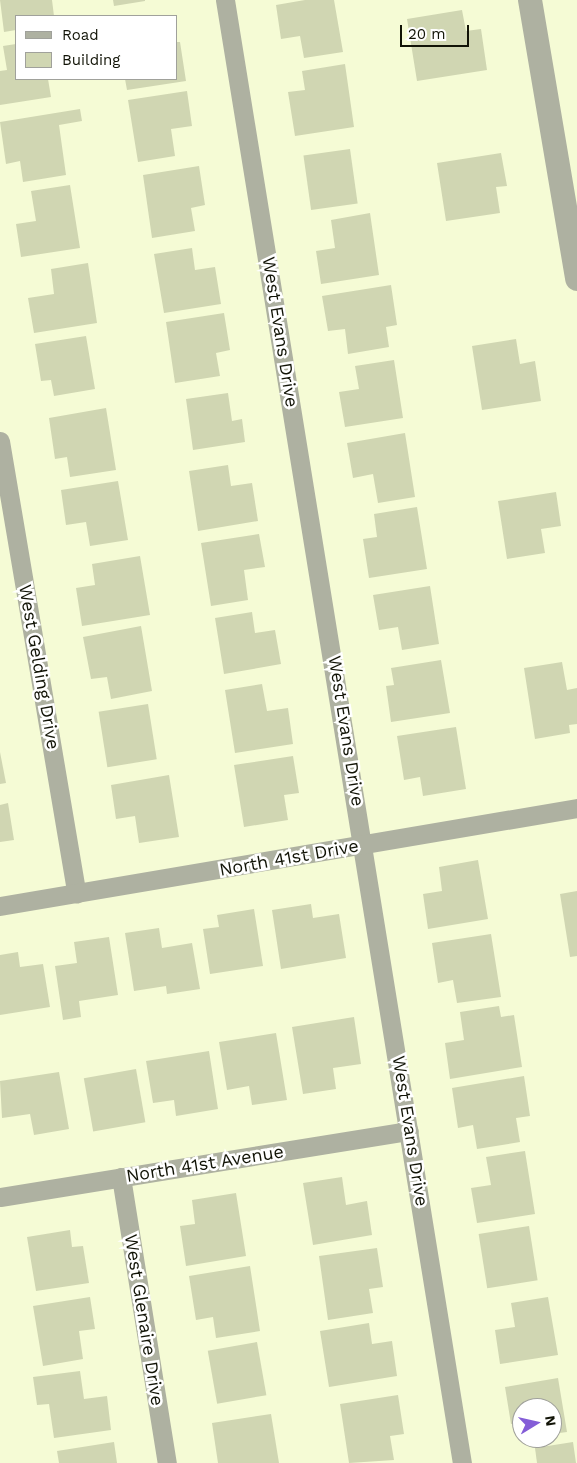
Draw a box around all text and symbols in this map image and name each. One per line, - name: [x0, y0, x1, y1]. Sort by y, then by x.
- legend: [15, 15, 178, 80]
- scale bar: [402, 15, 471, 47]
- text: 20 m: [408, 25, 446, 43]
- text: Road: [62, 26, 99, 44]
- text: Building: [62, 51, 120, 69]
- street label: West Evans Drive: [257, 255, 303, 409]
- street label: West Gelding Drive: [14, 583, 64, 751]
- street label: West Evans Drive: [323, 654, 369, 808]
- street label: North 41st Drive: [218, 835, 360, 881]
- street label: West Evans Drive: [387, 1054, 433, 1208]
- street label: North 41st Avenue: [124, 1141, 286, 1187]
- street label: West Glenaire Drive: [120, 1233, 168, 1407]
- north arrow: [512, 1398, 562, 1448]
- text: N: [542, 1414, 560, 1427]

